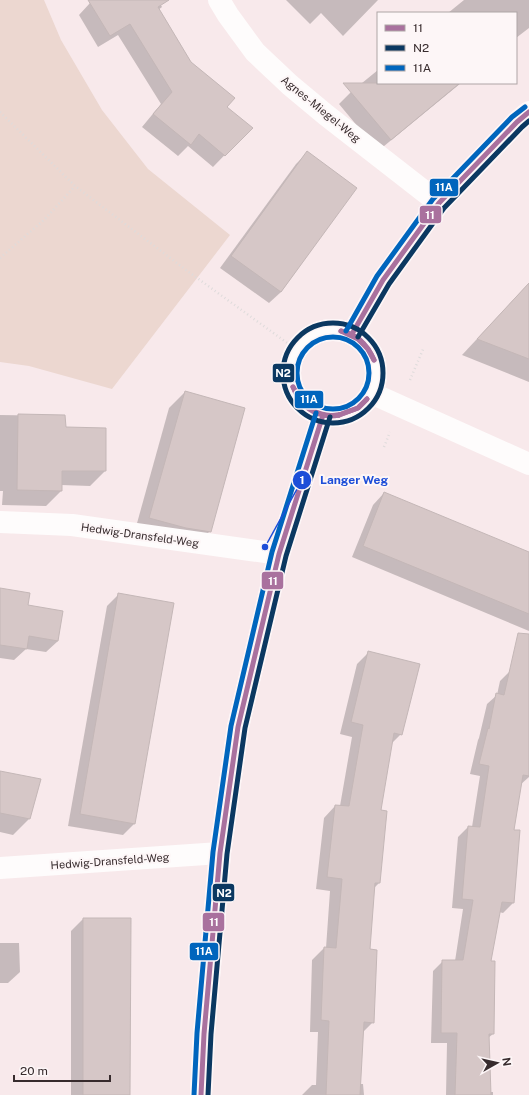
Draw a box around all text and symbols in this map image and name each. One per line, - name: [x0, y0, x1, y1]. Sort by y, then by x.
- legend: [377, 12, 517, 84]
- text: 11: [413, 21, 423, 35]
- text: N2: [413, 41, 429, 55]
- text: 11A: [413, 61, 432, 75]
- street label: Agnes-Miegel-Weg: [279, 73, 363, 145]
- line badge: 11A: [429, 178, 459, 197]
- text: 11A: [435, 181, 453, 193]
- line badge: 11: [419, 205, 442, 224]
- text: 11: [425, 209, 435, 221]
- line badge: N2: [272, 363, 295, 383]
- text: N2: [275, 367, 291, 379]
- line badge: 11A: [294, 390, 324, 409]
- text: 11A: [300, 393, 318, 405]
- callout: Langer Weg: [292, 468, 396, 492]
- text: 1: [299, 473, 305, 487]
- text: Langer Weg: [320, 473, 388, 487]
- street label: Hedwig-Dransfeld-Weg: [80, 521, 200, 549]
- line badge: 11: [261, 571, 284, 590]
- text: 11: [268, 575, 278, 587]
- street label: Hedwig-Dransfeld-Weg: [50, 851, 170, 871]
- line badge: N2: [212, 883, 235, 902]
- text: N2: [216, 887, 232, 899]
- line badge: 11: [202, 912, 225, 932]
- text: 11: [209, 916, 219, 928]
- line badge: 11A: [189, 942, 219, 961]
- text: 11A: [195, 945, 213, 957]
- north arrow: [477, 1043, 517, 1083]
- scale bar: [14, 1057, 110, 1083]
- text: N: [500, 1057, 513, 1067]
- text: 20 m: [20, 1064, 48, 1078]

